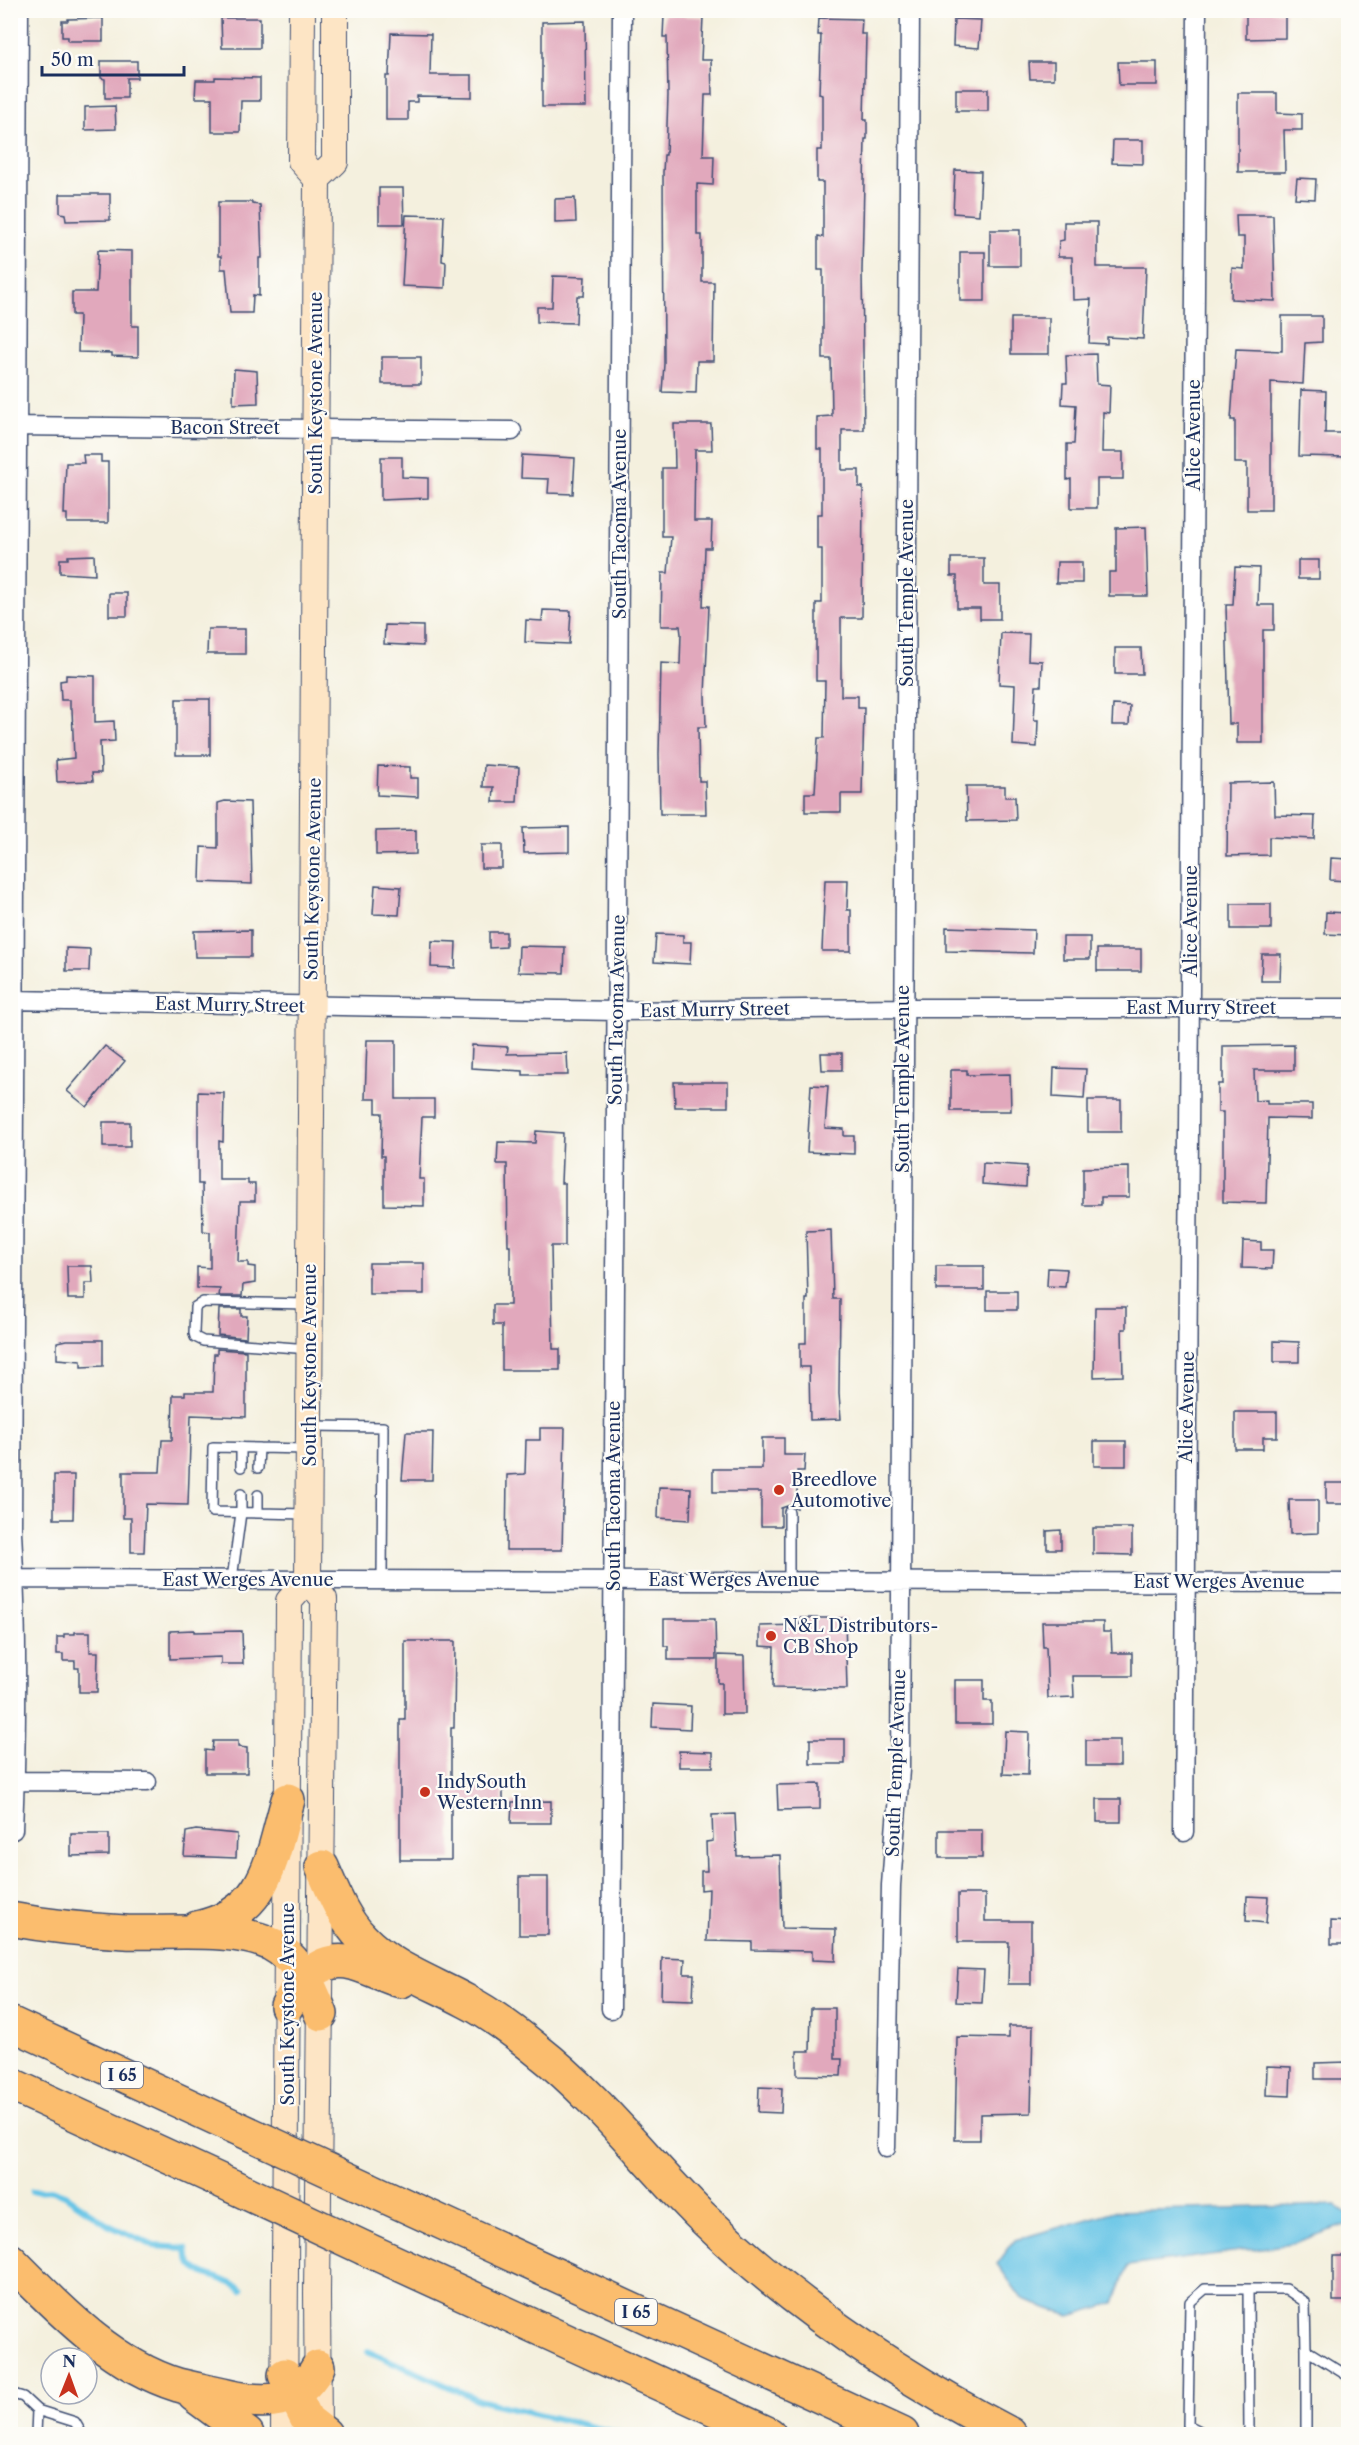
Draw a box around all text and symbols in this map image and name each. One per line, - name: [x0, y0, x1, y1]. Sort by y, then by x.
- scale bar: [42, 39, 184, 77]
- text: 50 m: [51, 49, 94, 71]
- street label: South Keystone Avenue: [305, 292, 327, 494]
- street label: Alice Avenue: [1183, 379, 1205, 492]
- street label: Bacon Street: [170, 417, 280, 439]
- street label: South Tacoma Avenue: [609, 429, 631, 619]
- street label: South Temple Avenue: [896, 499, 918, 687]
- street label: South Keystone Avenue: [300, 777, 326, 981]
- street label: Alice Avenue: [1180, 865, 1202, 978]
- street label: South Tacoma Avenue: [604, 914, 630, 1106]
- street label: South Temple Avenue: [892, 985, 914, 1173]
- street label: East Murry Street: [155, 993, 306, 1017]
- street label: East Murry Street: [1126, 997, 1277, 1019]
- street label: East Murry Street: [640, 998, 791, 1022]
- street label: South Keystone Avenue: [299, 1264, 321, 1466]
- street label: Alice Avenue: [1175, 1351, 1199, 1464]
- street label: South Tacoma Avenue: [603, 1401, 625, 1591]
- place label: Breedlove Automotive: [790, 1469, 891, 1512]
- marker: Breedlove Automotive: [772, 1483, 786, 1497]
- street label: East Werges Avenue: [162, 1569, 334, 1591]
- street label: East Werges Avenue: [648, 1569, 820, 1591]
- street label: East Werges Avenue: [1133, 1571, 1305, 1593]
- place label: N&L Distributors- CB Shop: [783, 1615, 938, 1658]
- marker: N&L Distributors- CB Shop: [764, 1629, 778, 1643]
- street label: South Temple Avenue: [882, 1669, 910, 1857]
- place label: IndySouth Western Inn: [436, 1771, 542, 1814]
- marker: IndySouth Western Inn: [418, 1785, 432, 1799]
- street label: South Keystone Avenue: [277, 1903, 299, 2105]
- road number: I 65: [101, 2062, 143, 2088]
- road number: I 65: [615, 2299, 657, 2325]
- north arrow: [39, 2346, 99, 2406]
- text: N: [62, 2351, 76, 2371]

